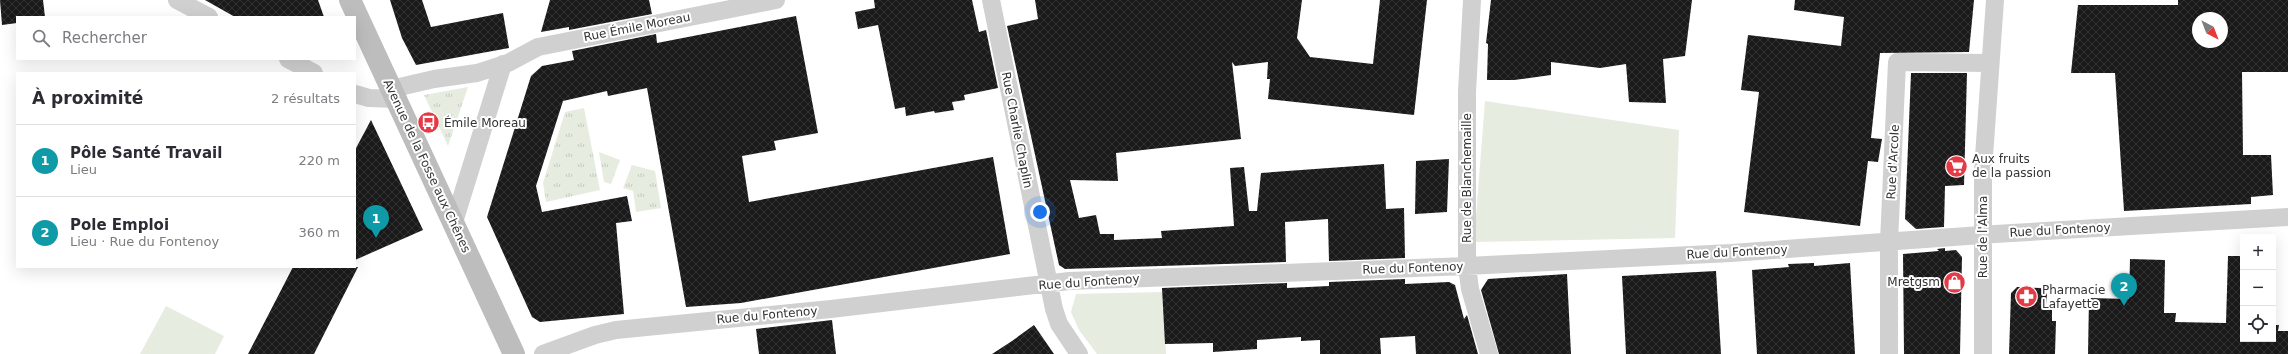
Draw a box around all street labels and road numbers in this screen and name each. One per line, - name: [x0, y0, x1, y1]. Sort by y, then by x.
- street label: Rue Émile Moreau: [582, 9, 692, 44]
- street label: Rue Charlie Chaplin: [999, 71, 1035, 189]
- street label: Avenue de la Fosse aux Chênes: [381, 77, 473, 255]
- street label: Rue de Blanchemaille: [1460, 113, 1474, 243]
- street label: Rue d'Arcole: [1884, 124, 1902, 200]
- street label: Rue de l'Alma: [1976, 196, 1990, 278]
- street label: Rue du Fontenoy: [2009, 220, 2111, 240]
- street label: Rue du Fontenoy: [1686, 242, 1788, 262]
- street label: Rue du Fontenoy: [1362, 259, 1464, 277]
- street label: Rue du Fontenoy: [1038, 271, 1140, 293]
- street label: Rue du Fontenoy: [716, 304, 818, 326]

